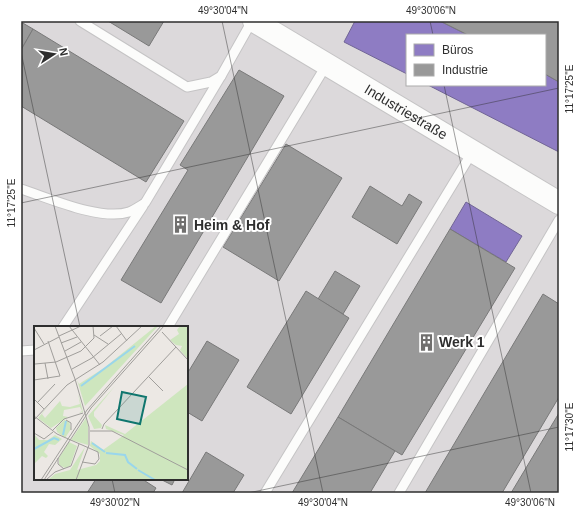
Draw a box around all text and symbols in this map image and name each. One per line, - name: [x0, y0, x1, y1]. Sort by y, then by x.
- text: 49°30'04"N: [198, 5, 248, 16]
- text: 49°30'06"N: [406, 5, 456, 16]
- north arrow: [34, 34, 74, 74]
- legend: [406, 34, 546, 86]
- text: Büros: [442, 43, 473, 57]
- text: N: [57, 47, 70, 57]
- text: Industrie: [442, 63, 488, 77]
- text: 11°17'25"E: [564, 64, 575, 113]
- street label: Industriestraße: [362, 81, 450, 143]
- text: 11°17'25"E: [6, 178, 17, 227]
- building icon: Heim & Hof: [171, 215, 191, 235]
- place label: Heim & Hof: [194, 217, 270, 233]
- inset map: [34, 326, 188, 480]
- building icon: Werk 1: [416, 332, 436, 352]
- place label: Werk 1: [439, 334, 485, 350]
- text: 11°17'30"E: [564, 402, 575, 451]
- text: 49°30'02"N: [90, 497, 140, 508]
- text: 49°30'04"N: [298, 497, 348, 508]
- text: 49°30'06"N: [505, 497, 555, 508]

